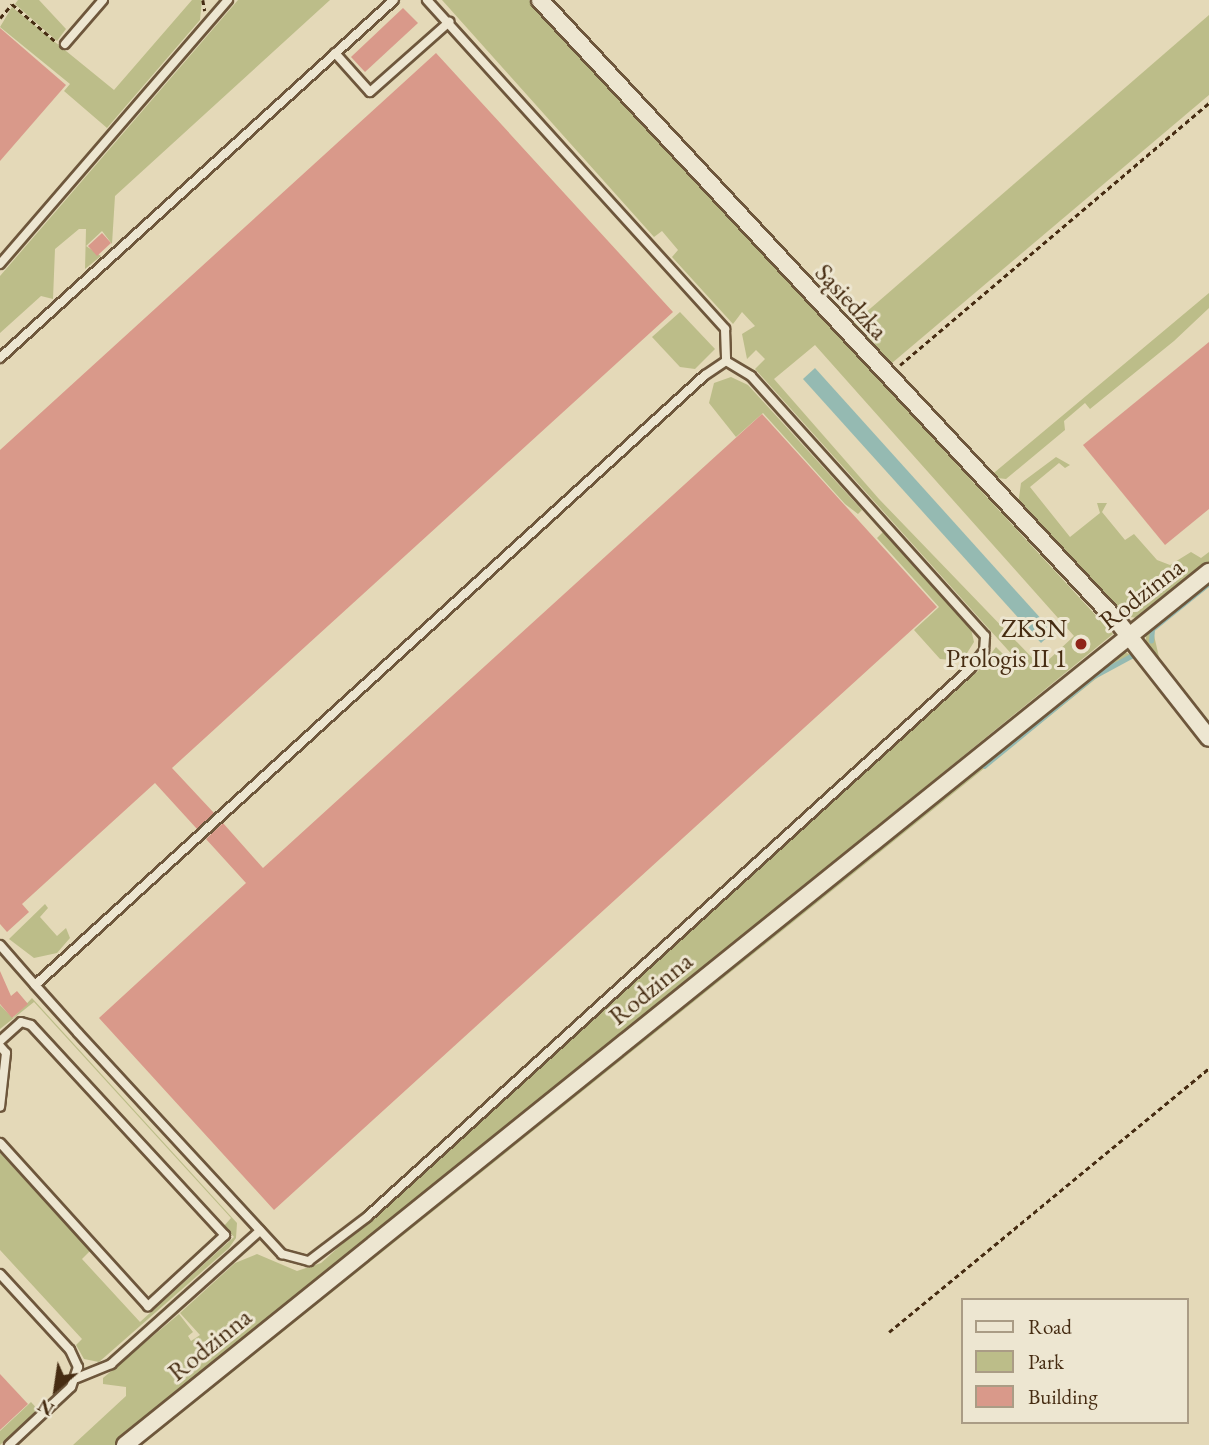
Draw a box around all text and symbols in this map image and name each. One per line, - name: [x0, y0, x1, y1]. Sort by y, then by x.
- street label: Sąsiedzka: [808, 257, 894, 347]
- street label: Rodzinna: [1094, 551, 1190, 637]
- place label: ZKSN Prologis II 1: [946, 613, 1067, 674]
- marker: ZKSN Prologis II 1: [1073, 636, 1089, 652]
- street label: Rodzinna: [603, 946, 699, 1032]
- legend: [960, 1298, 1188, 1424]
- street label: Rodzinna: [162, 1302, 258, 1388]
- text: Road: [1028, 1313, 1072, 1340]
- text: Park: [1028, 1348, 1064, 1375]
- north arrow: [21, 1354, 91, 1424]
- text: Building: [1028, 1383, 1098, 1410]
- text: N: [33, 1393, 58, 1422]

